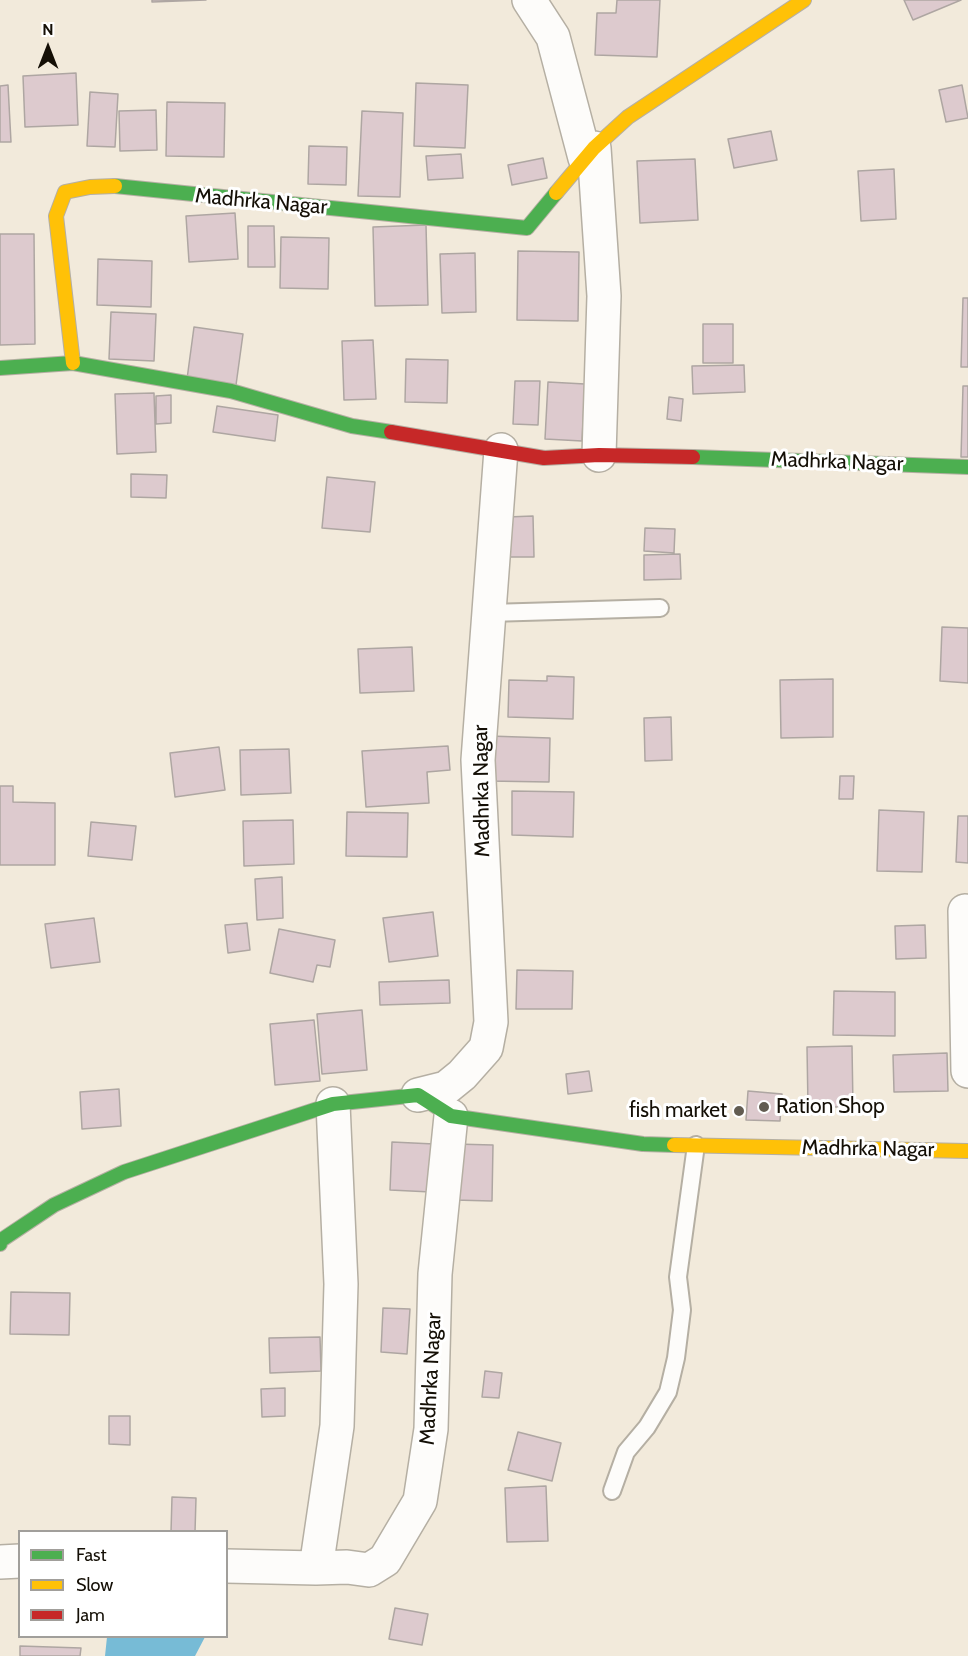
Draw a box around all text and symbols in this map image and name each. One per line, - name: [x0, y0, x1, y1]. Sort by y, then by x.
- north arrow: [18, 18, 78, 78]
- text: N: [42, 20, 54, 39]
- street label: Madhrka Nagar: [194, 184, 328, 220]
- street label: Madhrka Nagar: [770, 447, 904, 477]
- street label: Madhrka Nagar: [468, 724, 496, 858]
- place label: Ration Shop: [776, 1094, 885, 1120]
- place label: fish market: [629, 1098, 727, 1124]
- marker: Ration Shop: [757, 1100, 771, 1114]
- marker: fish market: [732, 1104, 746, 1118]
- street label: Madhrka Nagar: [801, 1135, 935, 1163]
- street label: Madhrka Nagar: [415, 1312, 447, 1446]
- legend: [18, 1530, 228, 1638]
- text: Fast: [76, 1544, 107, 1566]
- text: Slow: [76, 1574, 113, 1596]
- text: Jam: [76, 1604, 105, 1626]

